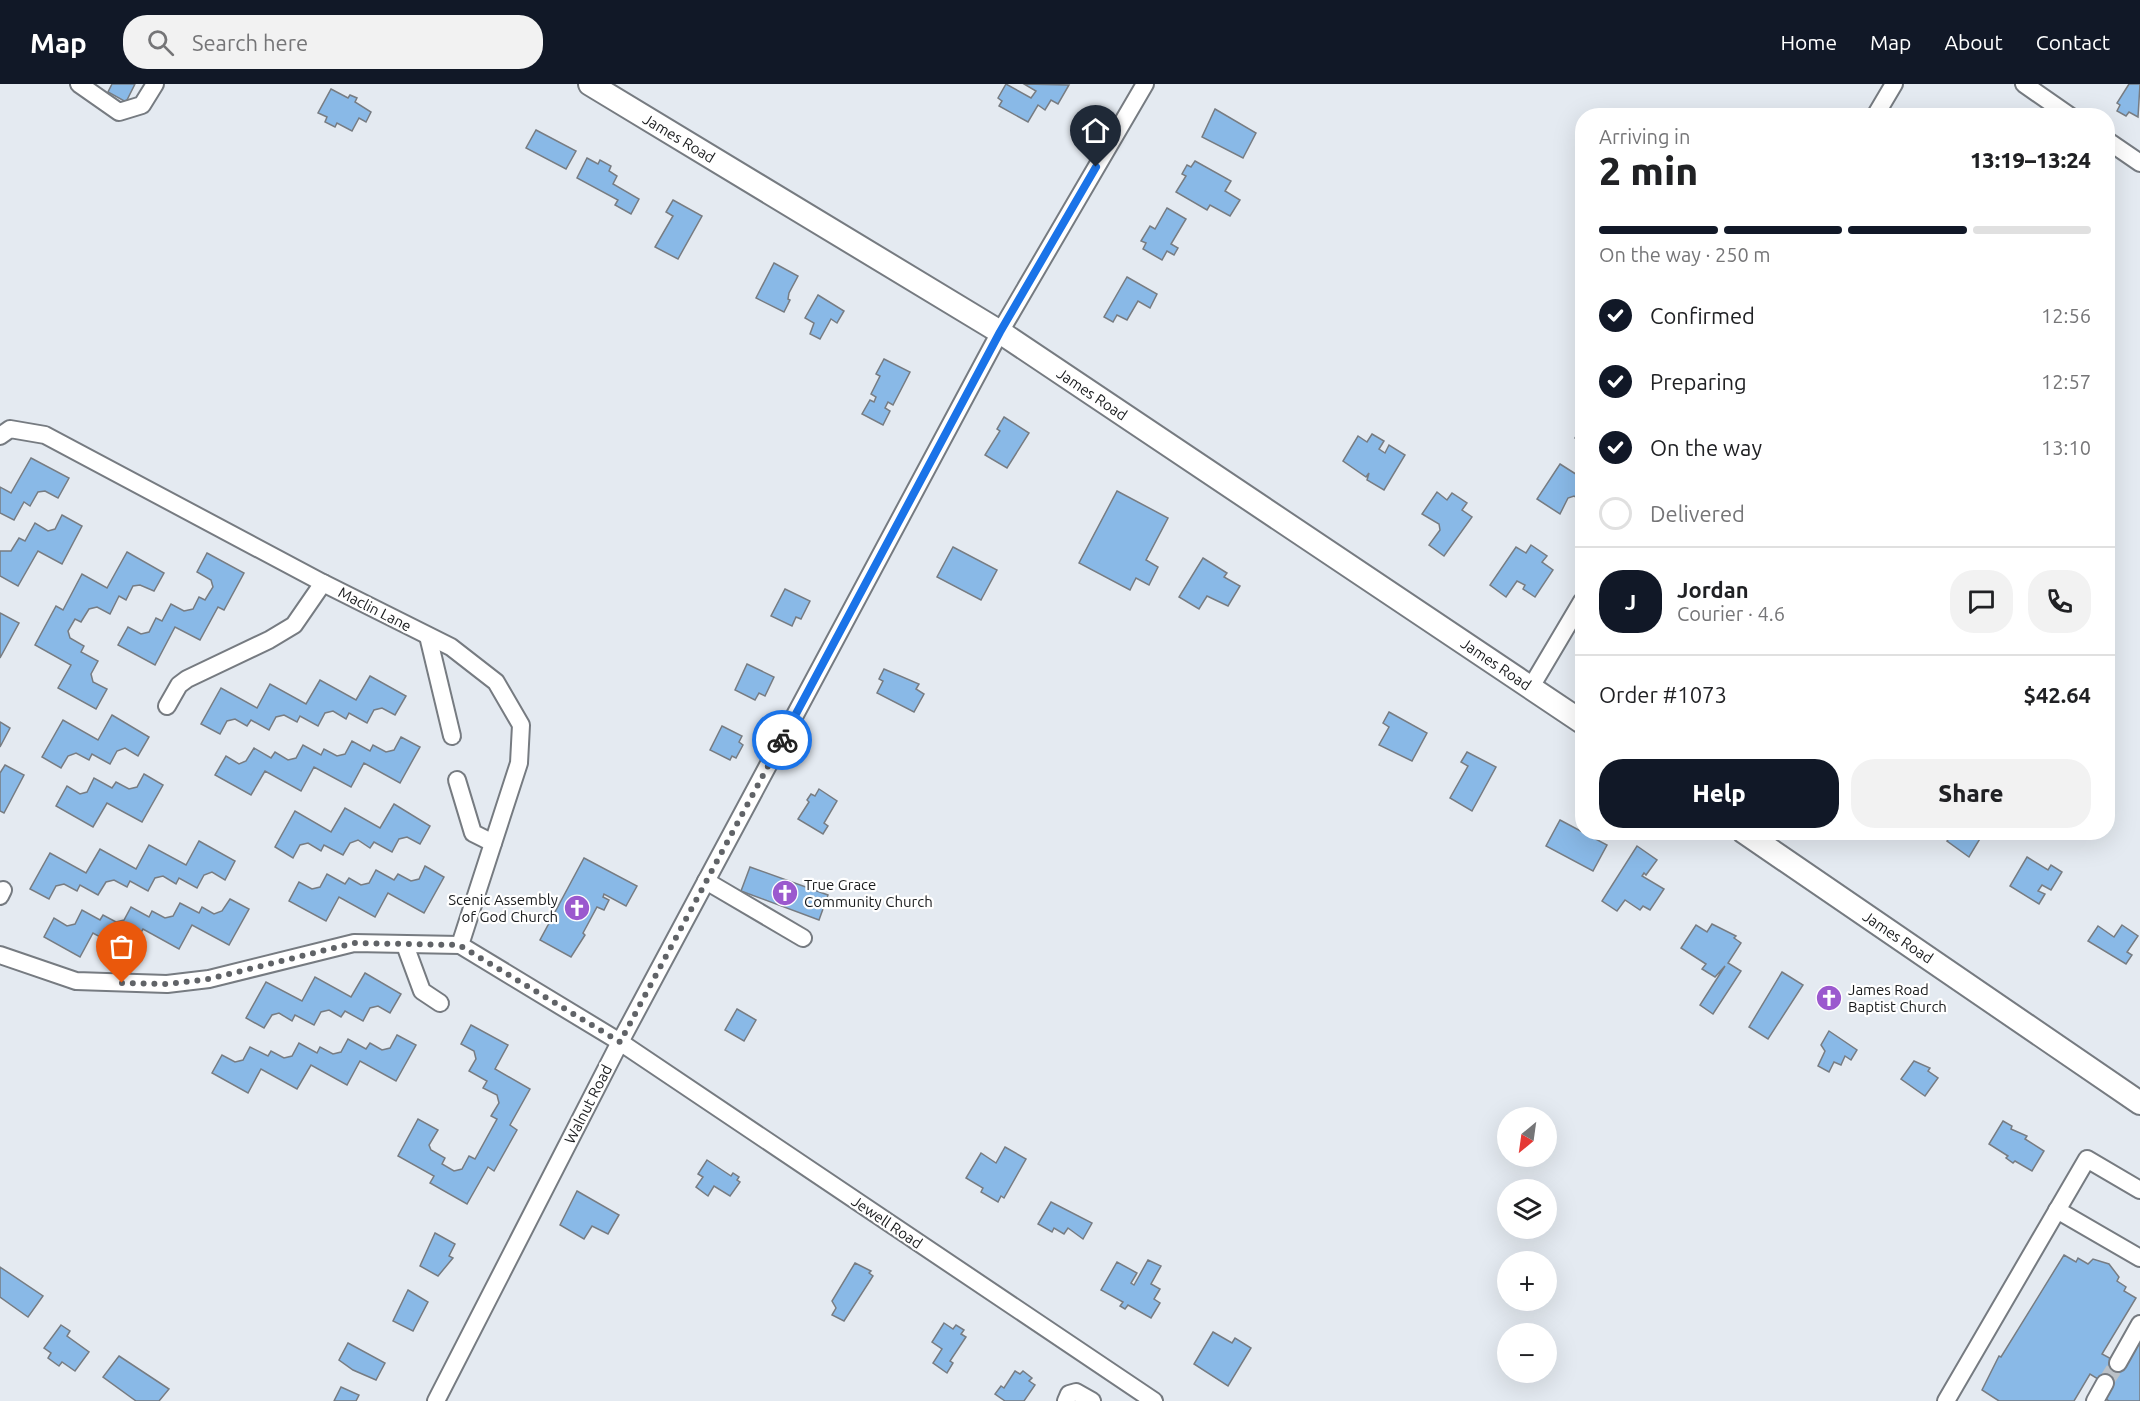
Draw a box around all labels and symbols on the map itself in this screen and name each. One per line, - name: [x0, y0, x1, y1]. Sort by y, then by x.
- pin: [1070, 105, 1121, 167]
- street label: James Road: [640, 110, 718, 166]
- street label: James Road: [1054, 364, 1130, 424]
- street label: Maclin Lane: [336, 583, 414, 635]
- street label: James Road: [1458, 634, 1534, 694]
- courier: [752, 710, 812, 770]
- place label: True Grace Community Church: [804, 876, 933, 910]
- church icon: True Grace Community Church: [770, 878, 800, 908]
- place label: Scenic Assembly of God Church: [448, 891, 558, 925]
- church icon: Scenic Assembly of God Church: [562, 893, 592, 923]
- street label: James Road: [1860, 907, 1936, 967]
- pin: [96, 921, 147, 983]
- place label: James Road Baptist Church: [1848, 981, 1947, 1015]
- church icon: James Road Baptist Church: [1814, 983, 1844, 1013]
- street label: Walnut Road: [561, 1062, 615, 1146]
- north arrow: [1497, 1107, 1557, 1167]
- street label: Jewell Road: [848, 1192, 926, 1252]

